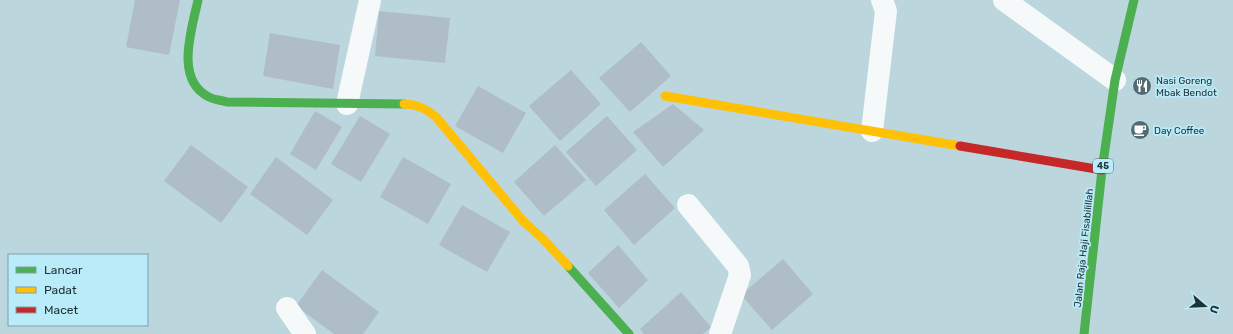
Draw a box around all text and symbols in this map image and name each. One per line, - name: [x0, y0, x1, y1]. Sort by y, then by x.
- restaurant icon: Nasi Goreng Mbak Bendot: [1131, 75, 1153, 97]
- place label: Nasi Goreng Mbak Bendot: [1156, 75, 1217, 99]
- cafe icon: Day Coffee: [1129, 119, 1151, 141]
- place label: Day Coffee: [1154, 125, 1205, 137]
- road number: 45: [1093, 159, 1113, 173]
- street label: Jalan Raja Haji Fisabilillah: [1072, 188, 1096, 308]
- legend: [8, 254, 148, 326]
- text: Lancar: [44, 263, 83, 277]
- text: Padat: [44, 283, 77, 297]
- north arrow: [1185, 286, 1225, 326]
- text: Macet: [44, 303, 78, 317]
- text: U: [1207, 303, 1221, 315]

